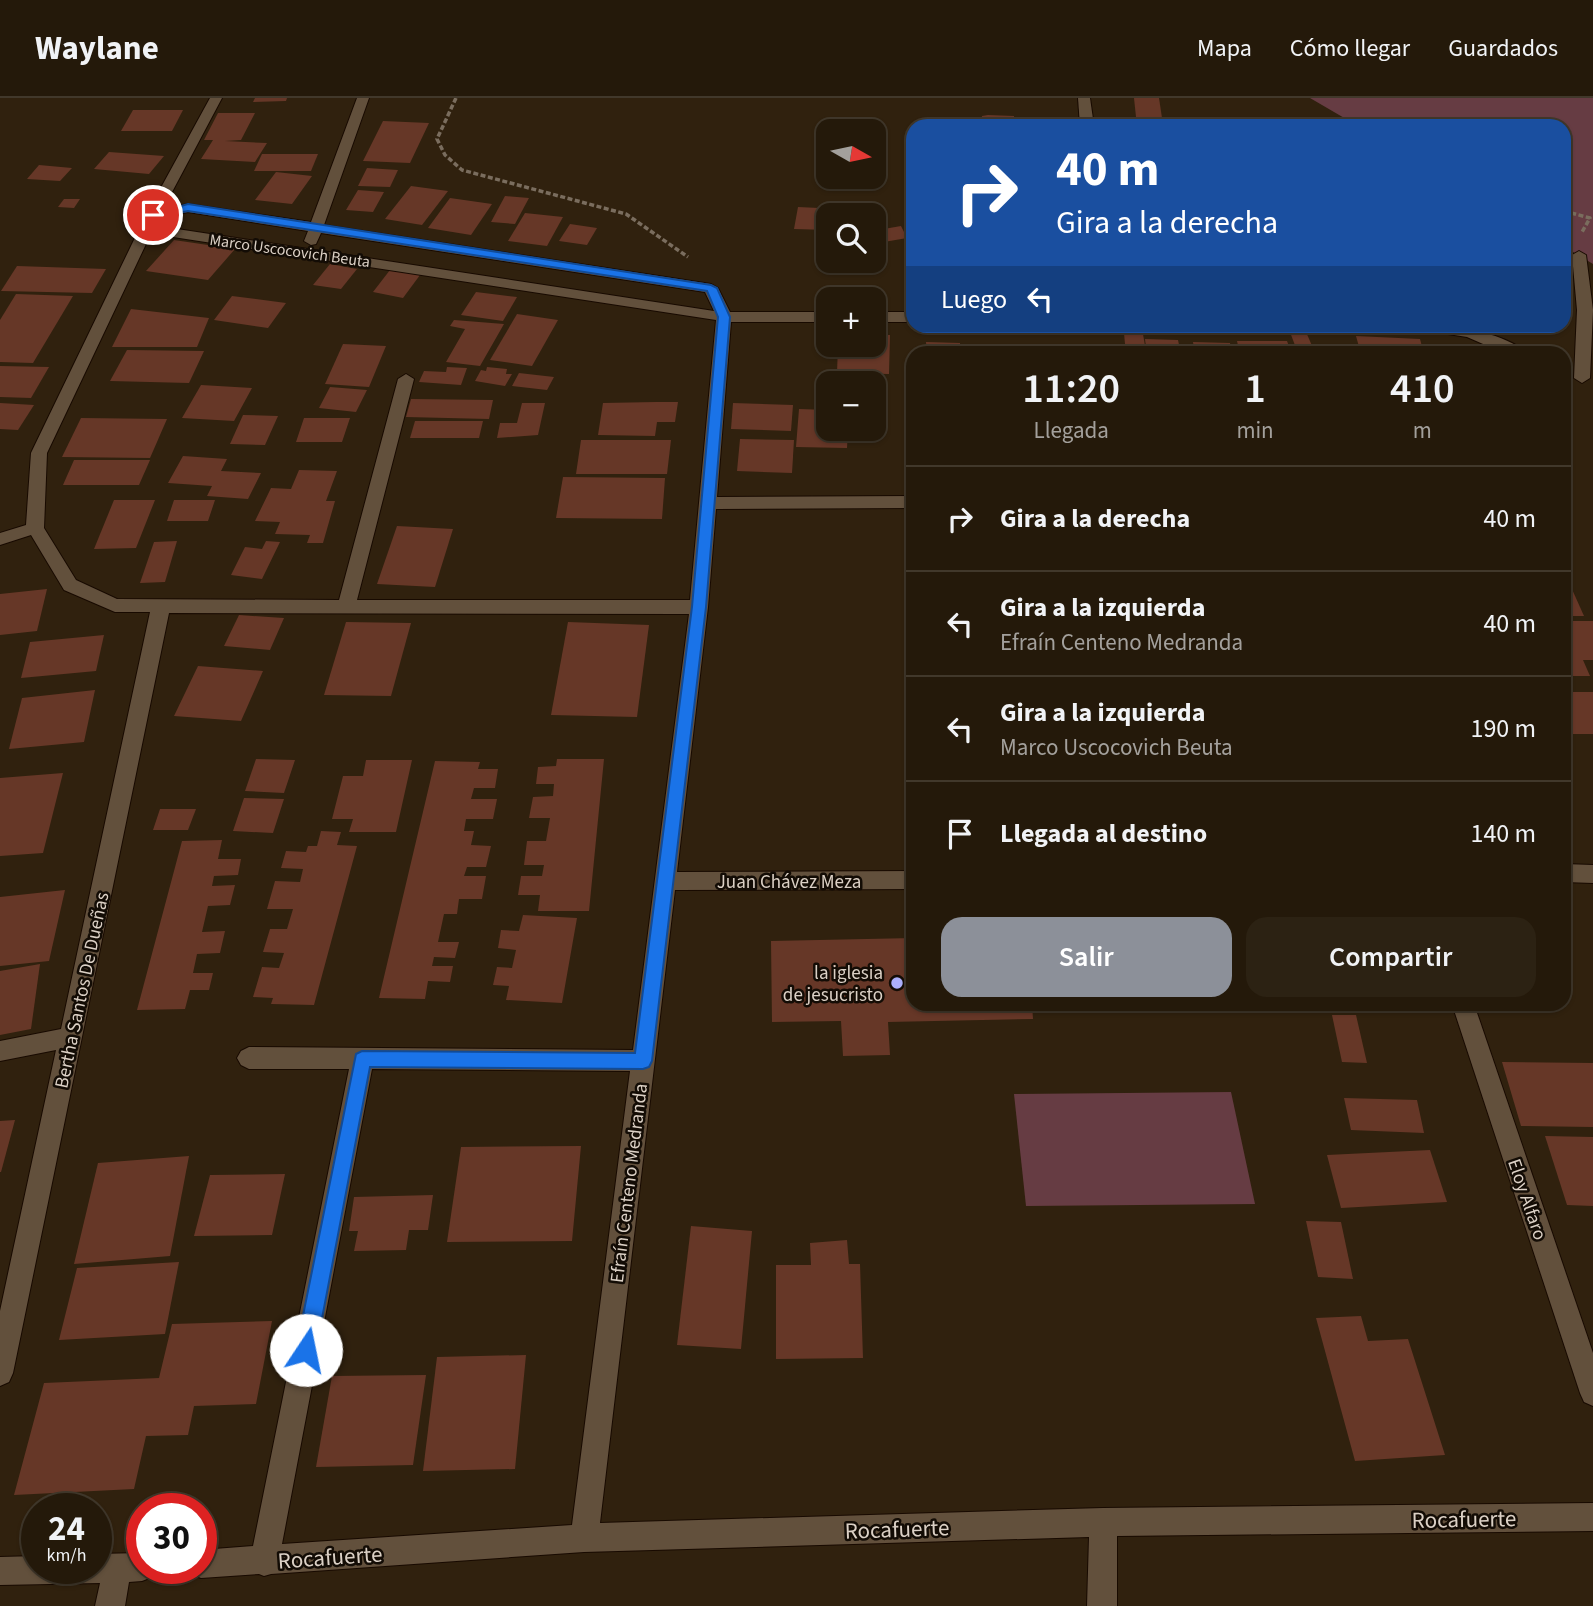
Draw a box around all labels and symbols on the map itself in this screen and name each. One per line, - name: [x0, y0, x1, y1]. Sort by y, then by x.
- north arrow: [816, 119, 886, 189]
- pin: [123, 185, 183, 245]
- street label: Marco Uscocovich Beuta: [208, 229, 372, 273]
- street label: Juan Chávez Meza: [717, 869, 861, 896]
- street label: Bertha Santos De Dueñas: [48, 890, 116, 1091]
- place label: la iglesia de jesucristo: [783, 960, 883, 1009]
- marker: la iglesia de jesucristo: [889, 975, 905, 991]
- street label: Efraín Centeno Medranda: [604, 1082, 655, 1285]
- street label: Eloy Alfaro: [1500, 1155, 1553, 1244]
- position arrow: [269, 1313, 343, 1387]
- speed limit sign: 30: [126, 1493, 217, 1584]
- street label: Rocafuerte: [1411, 1502, 1517, 1537]
- street label: Rocafuerte: [844, 1511, 950, 1548]
- street label: Rocafuerte: [277, 1537, 383, 1578]

